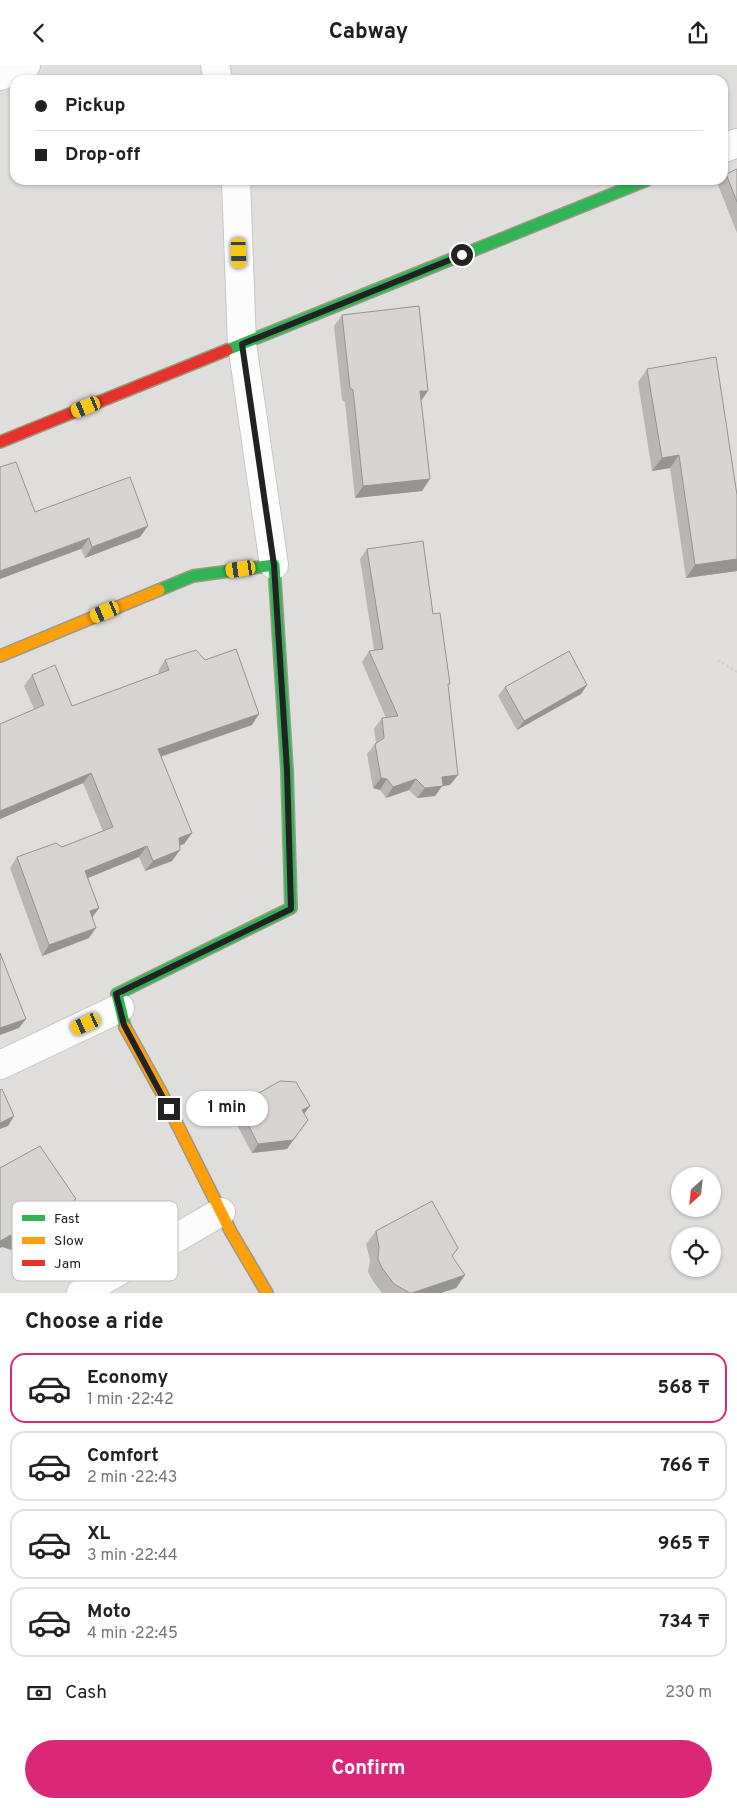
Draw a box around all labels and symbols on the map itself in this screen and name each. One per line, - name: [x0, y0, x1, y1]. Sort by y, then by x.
- car: [230, 238, 247, 268]
- route start: [451, 244, 473, 266]
- car: [69, 394, 102, 420]
- car: [225, 559, 256, 579]
- car: [88, 599, 121, 625]
- car: [69, 1011, 102, 1037]
- callout: 1 min: [186, 1091, 269, 1127]
- route end: [158, 1098, 180, 1120]
- north arrow: [671, 1167, 721, 1217]
- legend: [12, 1201, 178, 1281]
- text: Fast: [54, 1211, 80, 1228]
- text: Slow: [54, 1233, 84, 1250]
- text: Jam: [54, 1256, 81, 1273]

